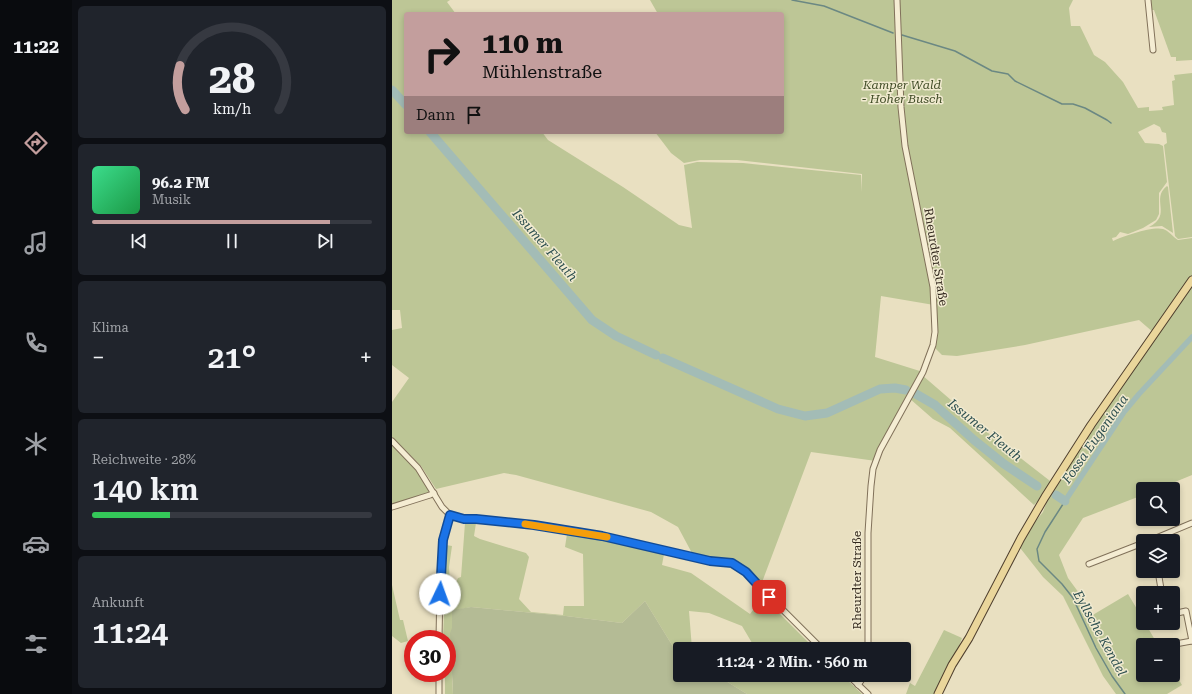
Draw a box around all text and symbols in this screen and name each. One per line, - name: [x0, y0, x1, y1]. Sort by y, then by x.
- text: 110 m: [482, 27, 563, 60]
- icon: right: [416, 28, 468, 80]
- text: 11:22: [13, 36, 59, 57]
- text: 28: [209, 54, 255, 103]
- text: Mühlenstraße: [482, 61, 602, 82]
- park label: Kamper Wald - Hoher Busch: [861, 78, 943, 106]
- text: km/h: [213, 100, 251, 116]
- icon: arrive: [463, 104, 485, 126]
- text: Dann: [416, 106, 455, 124]
- icon: directions: [22, 129, 50, 157]
- text: 96.2 FM: [152, 174, 209, 192]
- text: Musik: [152, 192, 191, 207]
- water label: Issumer Fleuth: [509, 205, 580, 284]
- street label: Rheurdter Straße: [921, 207, 951, 307]
- icon: music: [22, 229, 50, 257]
- icon: previous: [128, 230, 150, 252]
- icon: pause: [221, 230, 243, 252]
- icon: next: [314, 230, 336, 252]
- text: Klima: [92, 320, 129, 335]
- icon: phone: [22, 329, 50, 357]
- text: 21°: [208, 340, 256, 375]
- text: −: [92, 345, 104, 370]
- text: +: [360, 345, 372, 370]
- water label: Fossa Eugeniana: [1058, 392, 1131, 487]
- water label: Issumer Fleuth: [944, 395, 1025, 464]
- icon: climate: [22, 430, 50, 458]
- text: Reichweite · 28%: [92, 452, 196, 467]
- text: 140 km: [92, 472, 199, 507]
- map controls: [1136, 482, 1180, 682]
- button: search: [1136, 482, 1180, 526]
- icon: car: [22, 530, 50, 558]
- street label: Rheurdter Straße: [850, 530, 864, 629]
- button: layers: [1136, 534, 1180, 578]
- position arrow: [419, 573, 461, 615]
- pin: [752, 580, 786, 614]
- icon: arrive: [758, 586, 780, 608]
- button: +: [1136, 586, 1180, 630]
- water label: Eyllsche Kendel: [1070, 587, 1130, 679]
- text: Ankunft: [92, 595, 144, 610]
- text: 11:24: [92, 615, 168, 650]
- icon: filters: [22, 630, 50, 658]
- speed limit sign: 30: [404, 630, 456, 682]
- button: −: [1136, 638, 1180, 682]
- text: 11:24 · 2 Min. · 560 m: [716, 653, 868, 671]

